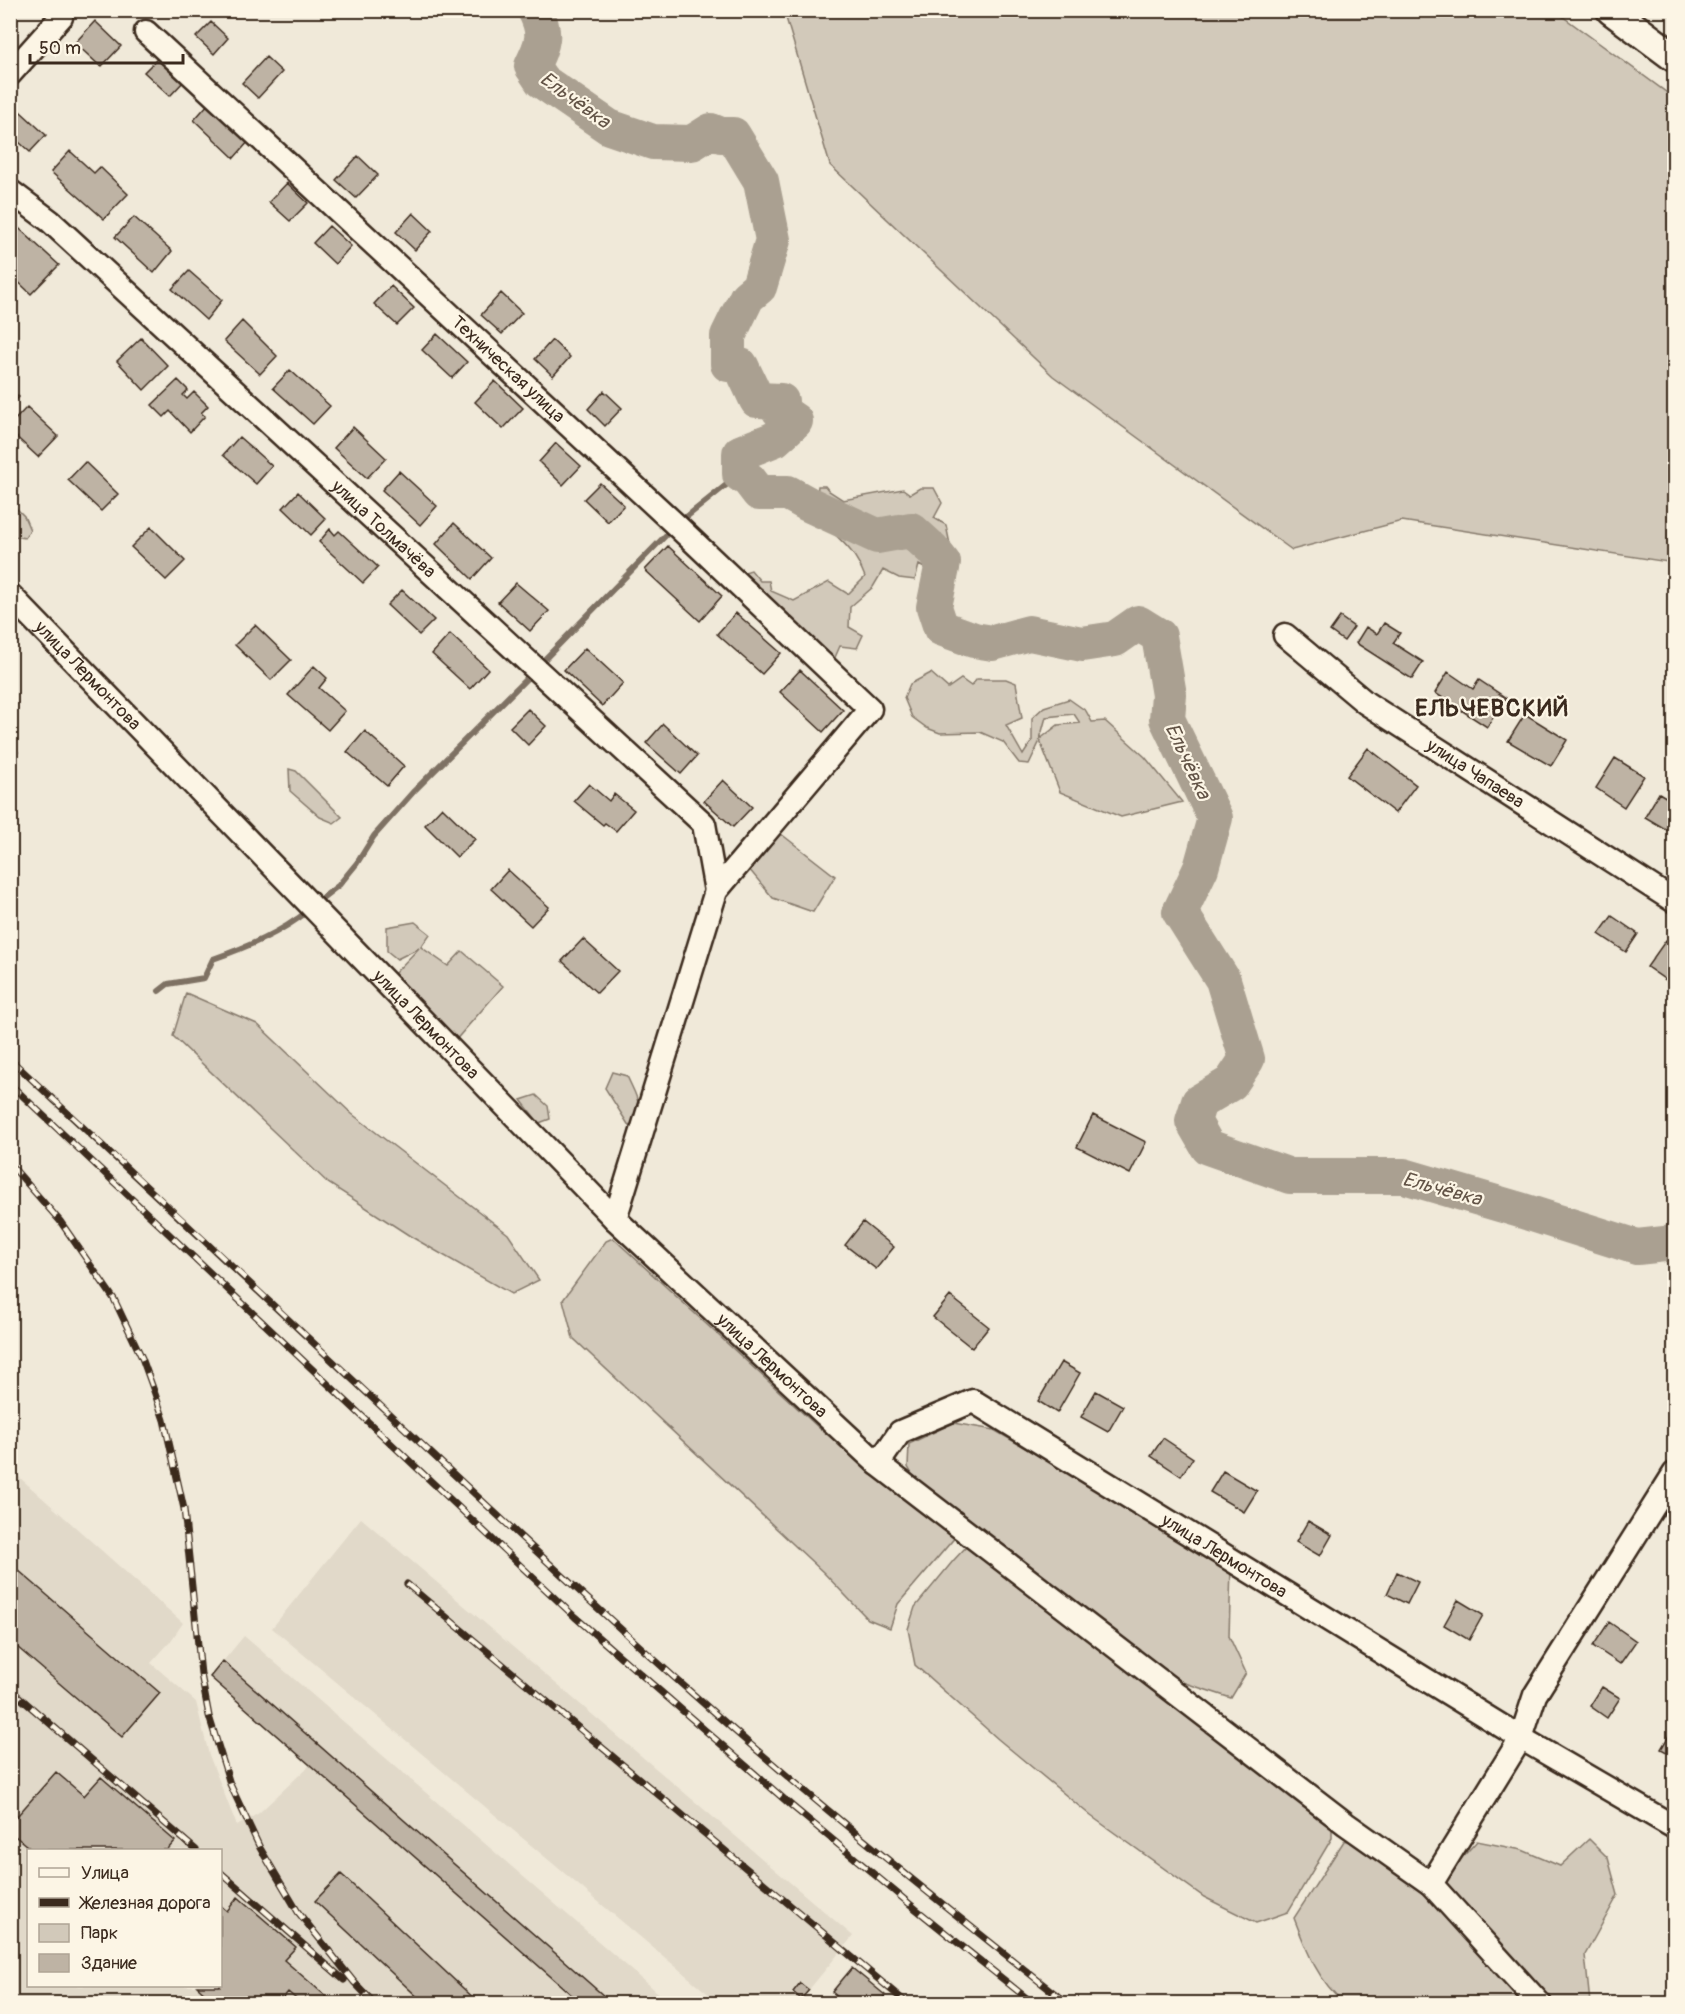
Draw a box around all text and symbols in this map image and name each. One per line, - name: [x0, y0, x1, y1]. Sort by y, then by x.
- scale bar: [30, 27, 183, 65]
- text: 50 m: [39, 37, 81, 60]
- water label: Ельчёвка: [535, 66, 616, 135]
- street label: Техническая улица: [447, 311, 570, 428]
- street label: улица Толмачёва: [326, 474, 441, 583]
- street label: улица Лермонтова: [29, 615, 146, 735]
- district label: ЕЛЬЧЕВСКИЙ: [1415, 694, 1569, 723]
- water label: Ельчёвка: [1160, 719, 1217, 804]
- street label: улица Чапаева: [1422, 733, 1529, 813]
- street label: улица Лермонтова: [367, 964, 484, 1084]
- water label: Ельчёвка: [1400, 1167, 1486, 1212]
- street label: улица Лермонтова: [711, 1307, 833, 1423]
- street label: улица Лермонтова: [1157, 1508, 1292, 1603]
- legend: [27, 1849, 222, 1987]
- text: Улица: [81, 1862, 129, 1885]
- text: Железная дорога: [78, 1892, 211, 1915]
- text: Парк: [81, 1922, 118, 1945]
- text: Здание: [81, 1952, 137, 1975]

